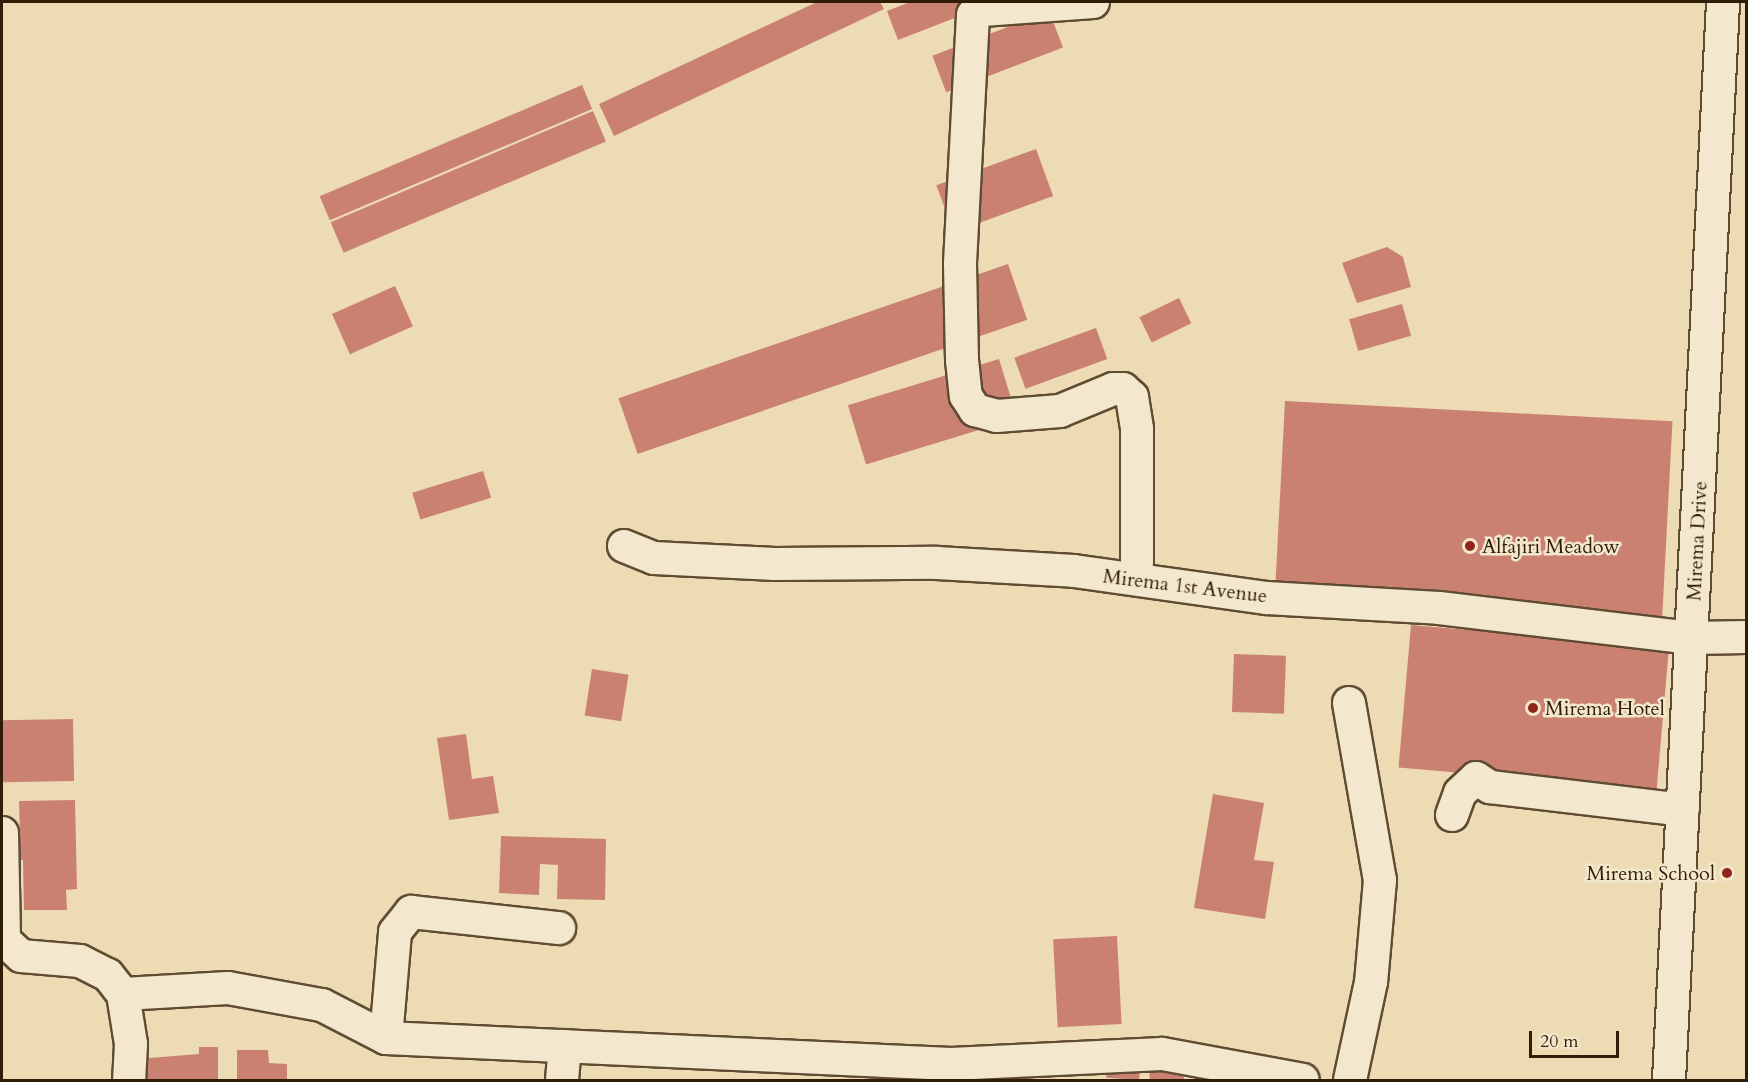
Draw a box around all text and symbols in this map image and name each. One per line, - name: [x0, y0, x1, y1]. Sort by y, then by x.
- street label: Mirema Drive: [1682, 480, 1712, 602]
- place label: Alfajiri Meadow: [1482, 534, 1620, 558]
- marker: Alfajiri Meadow: [1463, 539, 1477, 553]
- street label: Mirema 1st Avenue: [1102, 564, 1268, 608]
- place label: Mirema Hotel: [1545, 696, 1665, 720]
- marker: Mirema Hotel: [1526, 701, 1540, 715]
- place label: Mirema School: [1586, 861, 1715, 885]
- marker: Mirema School: [1720, 866, 1734, 880]
- scale bar: [1532, 1019, 1622, 1057]
- text: 20 m: [1540, 1029, 1579, 1054]

